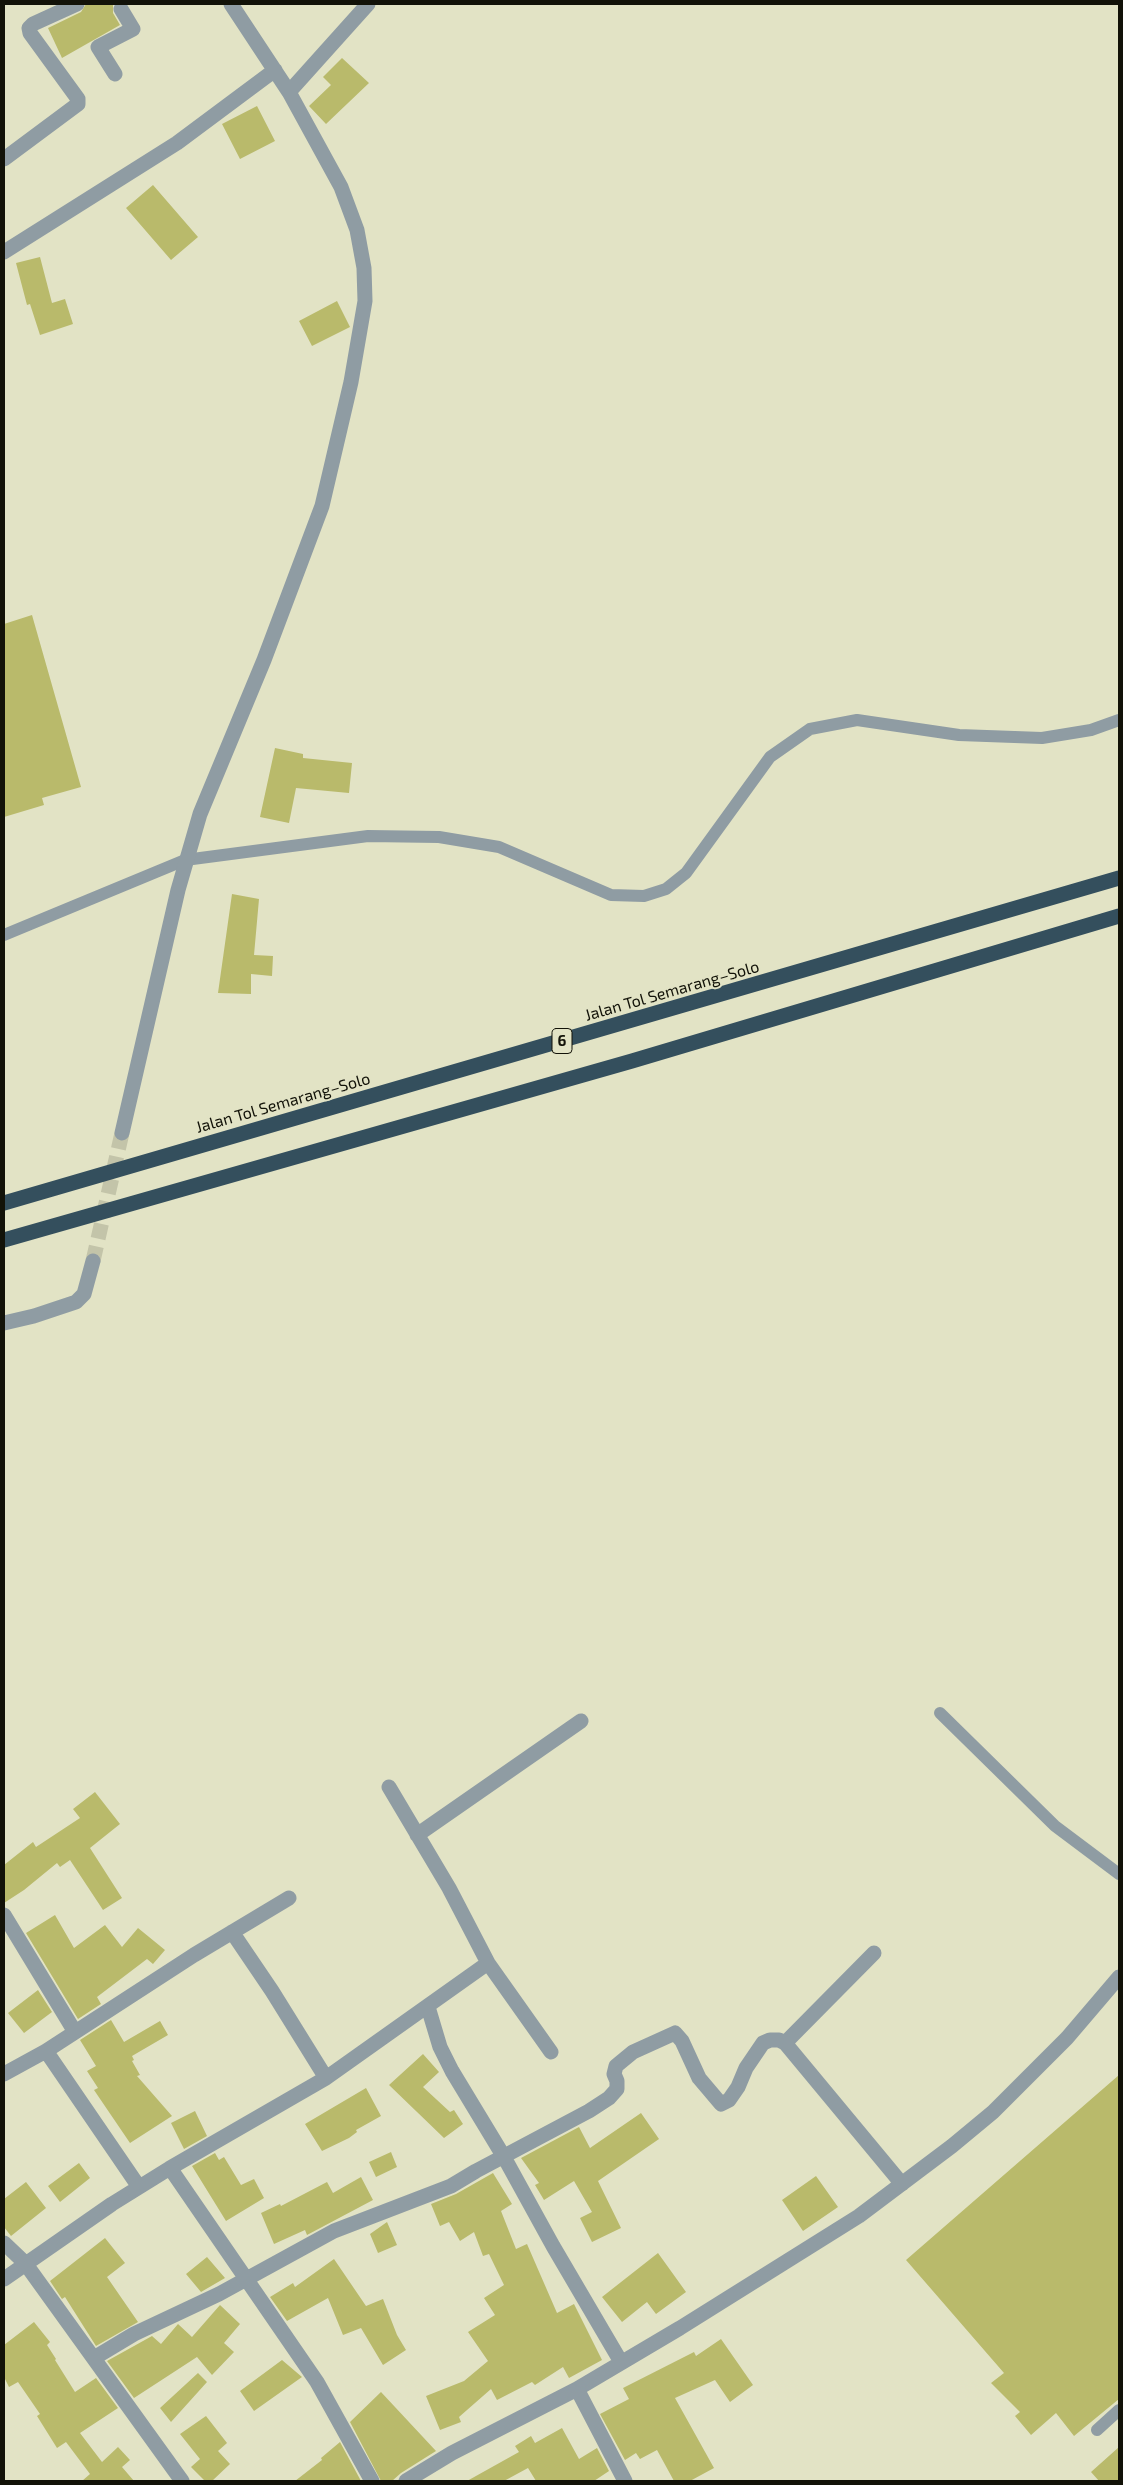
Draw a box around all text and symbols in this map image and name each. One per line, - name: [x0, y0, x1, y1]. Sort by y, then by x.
- street label: Jalan Tol Semarang–Solo: [583, 957, 761, 1025]
- road number: 6: [552, 1028, 572, 1054]
- street label: Jalan Tol Semarang–Solo: [194, 1069, 372, 1137]

